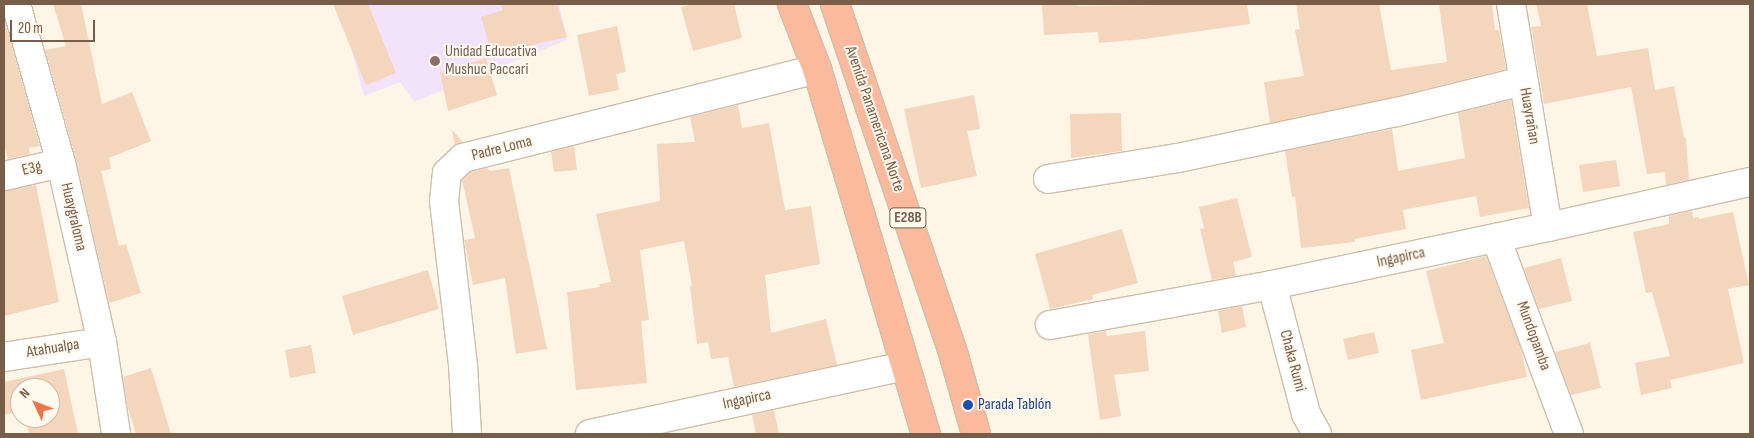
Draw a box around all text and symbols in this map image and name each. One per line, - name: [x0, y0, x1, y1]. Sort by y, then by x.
- scale bar: [12, 10, 98, 42]
- text: 20 m: [18, 19, 43, 38]
- place label: Unidad Educativa Mushuc Paccari: [445, 42, 537, 80]
- street label: Avenida Panamericana Norte: [840, 44, 908, 194]
- marker: Unidad Educativa Mushuc Paccari: [429, 55, 441, 67]
- street label: Huayrañan: [1515, 86, 1543, 146]
- street label: Padre Loma: [470, 132, 534, 166]
- street label: E3g: [20, 157, 44, 181]
- street label: Huaygraloma: [56, 181, 90, 253]
- road number: E28B: [889, 206, 927, 230]
- street label: Ingapirca: [1375, 244, 1427, 272]
- street label: Mundopamba: [1512, 299, 1554, 373]
- street label: Chaka Rumi: [1275, 328, 1309, 394]
- street label: Atahualpa: [25, 335, 81, 363]
- north arrow: [10, 378, 60, 428]
- text: N: [16, 385, 33, 402]
- street label: Ingapirca: [721, 386, 773, 414]
- place label: Parada Tablón: [978, 395, 1051, 415]
- marker: Parada Tablón: [962, 399, 974, 411]

